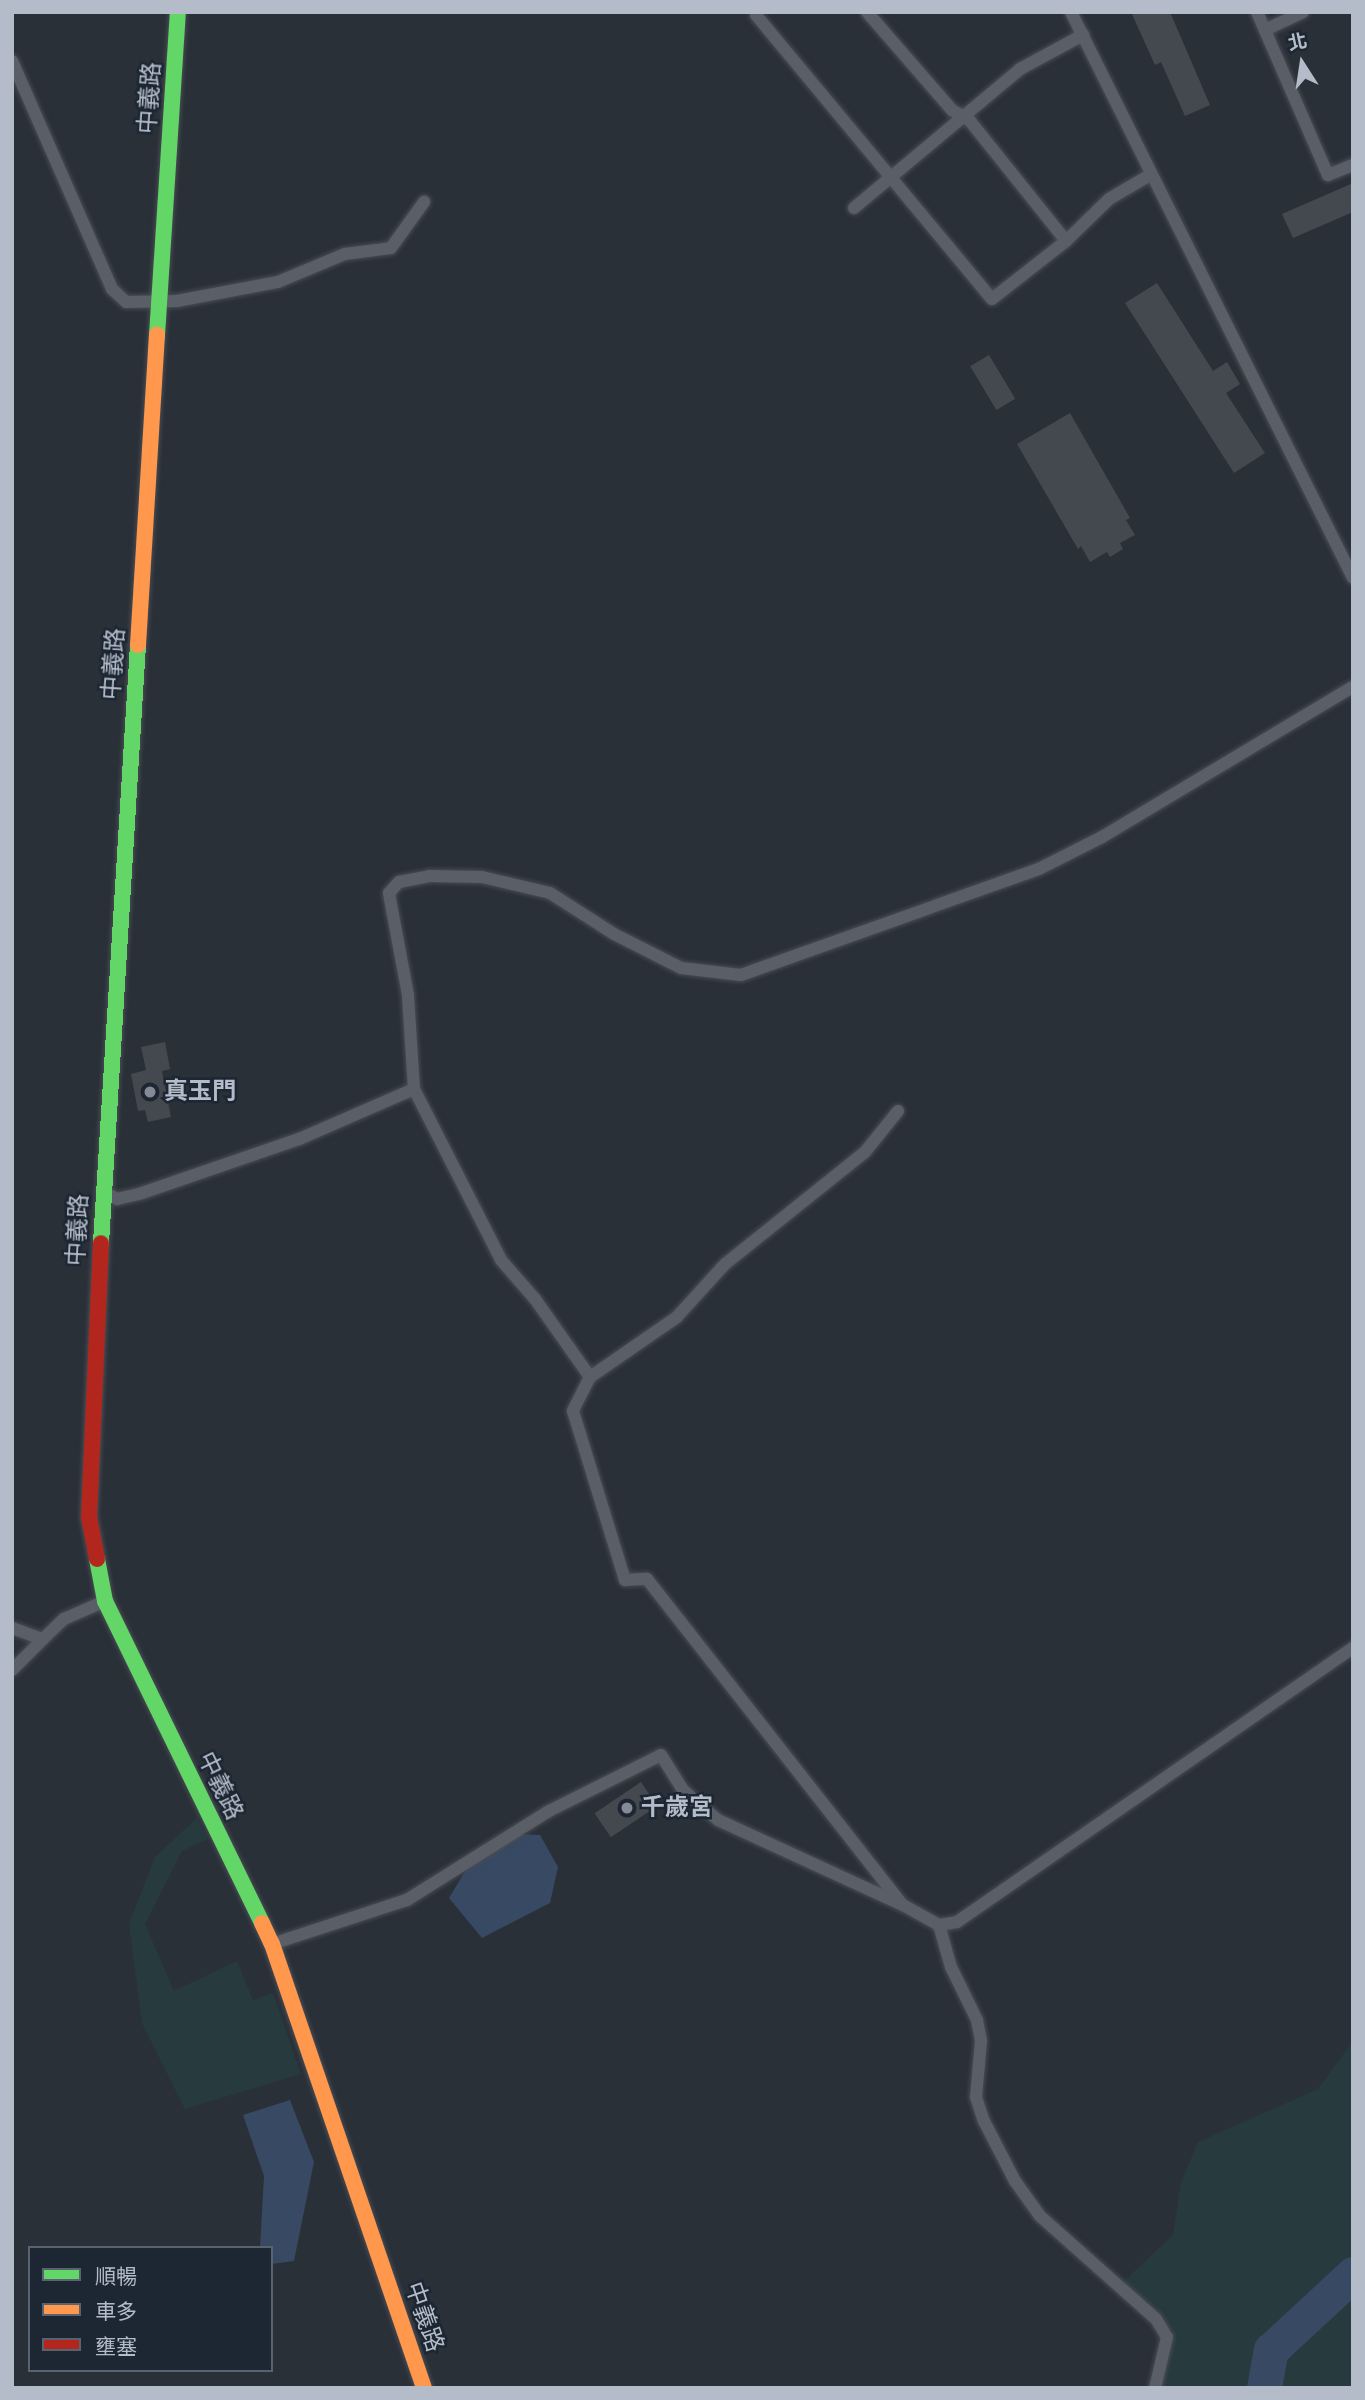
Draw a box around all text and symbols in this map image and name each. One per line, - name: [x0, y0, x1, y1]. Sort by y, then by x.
- north arrow: [1267, 28, 1337, 98]
- text: 北: [1286, 29, 1309, 55]
- street label: 中義路: [133, 61, 167, 135]
- street label: 中義路: [97, 627, 131, 701]
- place label: 真玉門: [164, 1078, 236, 1106]
- marker: 真玉門: [142, 1084, 158, 1100]
- street label: 中義路: [62, 1193, 94, 1267]
- street label: 中義路: [191, 1747, 249, 1825]
- place label: 千歲宮: [641, 1794, 713, 1822]
- marker: 千歲宮: [619, 1800, 635, 1816]
- legend: [28, 2246, 273, 2372]
- text: 順暢: [95, 2264, 137, 2290]
- street label: 中義路: [399, 2278, 449, 2356]
- text: 車多: [95, 2299, 137, 2325]
- text: 壅塞: [95, 2334, 137, 2360]

